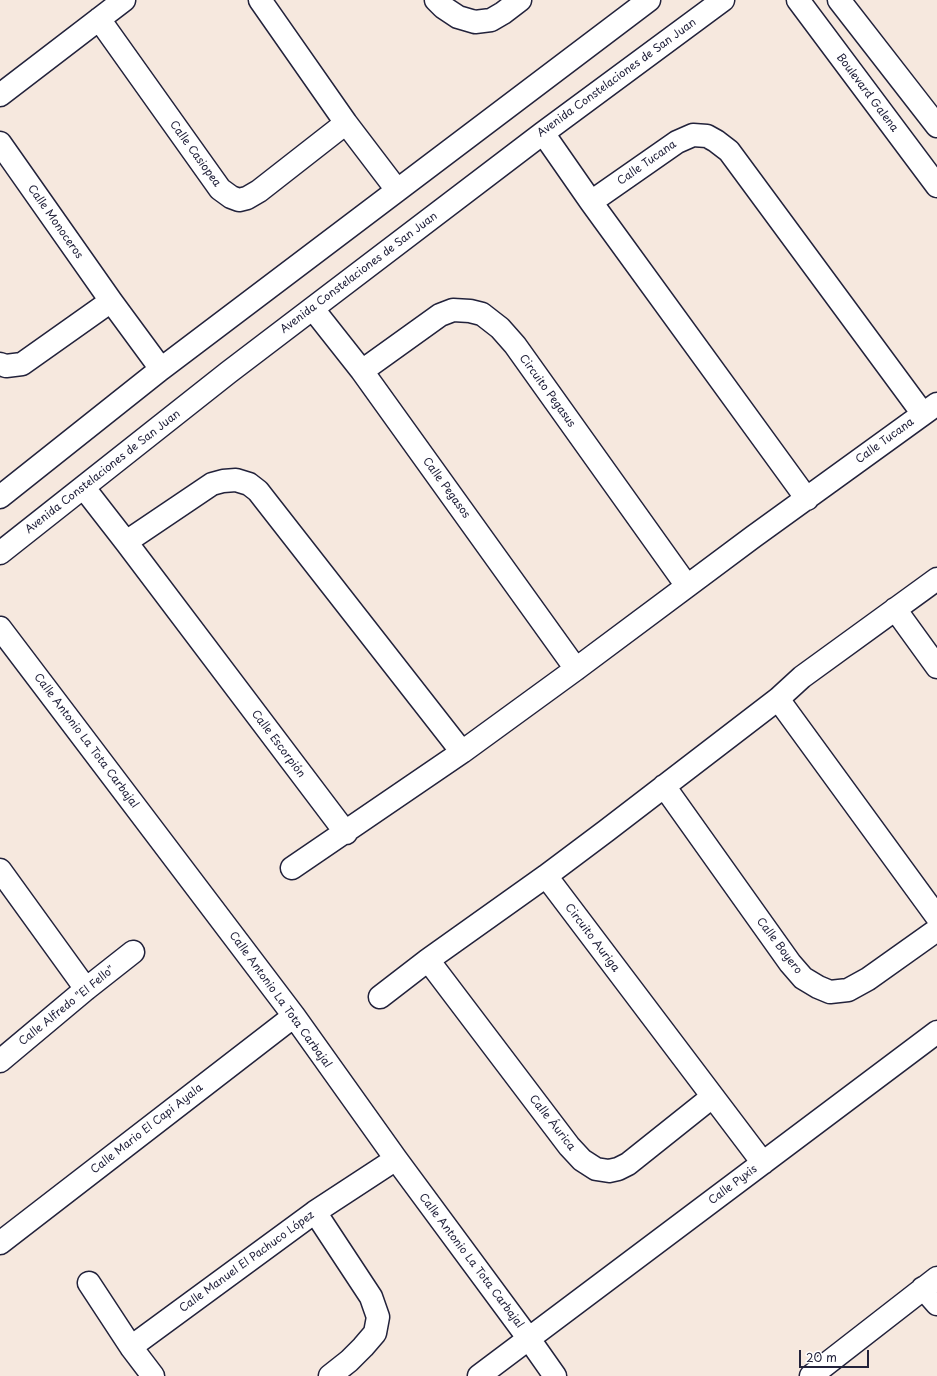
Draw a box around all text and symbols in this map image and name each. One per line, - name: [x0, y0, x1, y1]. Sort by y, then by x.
- street label: Avenida Constelaciones de San Juan: [535, 16, 699, 140]
- street label: Boulevard Galena: [833, 51, 901, 135]
- street label: Calle Casiopea: [167, 118, 223, 190]
- street label: Calle Tucana: [615, 138, 679, 188]
- street label: Calle Monoceros: [25, 182, 85, 262]
- street label: Avenida Constelaciones de San Juan: [278, 210, 440, 336]
- street label: Circuito Pegasus: [516, 352, 578, 430]
- street label: Avenida Constelaciones de San Juan: [23, 407, 183, 537]
- street label: Calle Tucana: [853, 415, 917, 467]
- street label: Calle Pegasos: [419, 455, 473, 521]
- street label: Calle Antonio La Tota Carbajal: [31, 671, 141, 811]
- street label: Calle Escorpión: [248, 708, 308, 780]
- street label: Circuito Auriga: [562, 901, 622, 975]
- street label: Calle Boyero: [754, 915, 804, 977]
- street label: Calle Antonio La Tota Carbajal: [226, 929, 334, 1071]
- street label: Calle Alfredo "El Fello": [17, 963, 117, 1049]
- street label: Calle Mario El Capi Ayala: [88, 1081, 206, 1177]
- street label: Calle Áurica: [526, 1093, 578, 1153]
- street label: Calle Pyxis: [706, 1162, 760, 1208]
- street label: Calle Antonio La Tota Carbajal: [416, 1191, 526, 1331]
- street label: Calle Manuel El Pachuco López: [177, 1209, 317, 1315]
- scale bar: [801, 1342, 871, 1368]
- text: 20 m: [806, 1348, 837, 1366]

